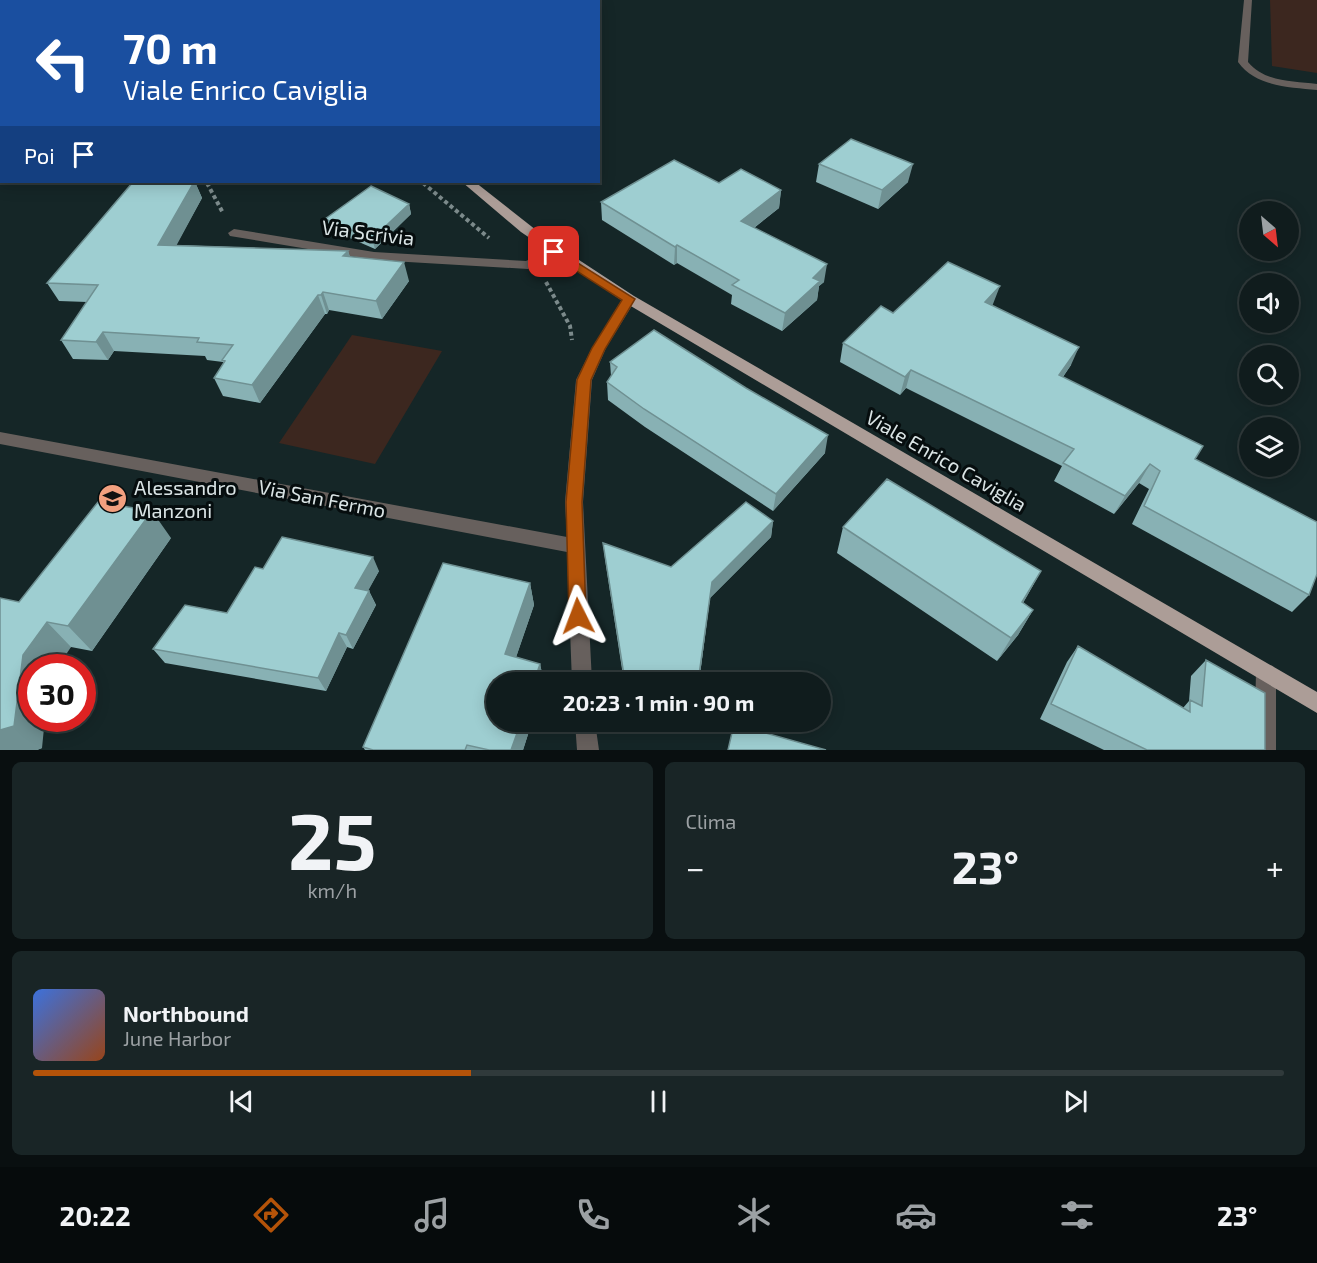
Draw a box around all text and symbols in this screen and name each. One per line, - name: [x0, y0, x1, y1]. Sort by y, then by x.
- text: 70 m: [123, 22, 218, 72]
- icon: left: [24, 24, 102, 102]
- text: Viale Enrico Caviglia: [123, 73, 368, 105]
- icon: arrive: [67, 138, 100, 171]
- text: Poi: [24, 142, 55, 168]
- north arrow: [1239, 201, 1299, 261]
- map controls: [1239, 201, 1299, 477]
- street label: Via Scrivia: [320, 214, 416, 250]
- pin: [528, 226, 579, 277]
- icon: arrive: [537, 235, 570, 268]
- button: sound: [1239, 273, 1299, 333]
- button: search: [1239, 345, 1299, 405]
- street label: Viale Enrico Caviglia: [862, 404, 1031, 516]
- button: layers: [1239, 417, 1299, 477]
- street label: Via San Fermo: [257, 474, 388, 522]
- place label: Alessandro Manzoni: [134, 475, 237, 522]
- school or university icon: Alessandro Manzoni: [97, 483, 129, 515]
- position arrow: [546, 584, 610, 648]
- speed limit sign: 30: [18, 654, 96, 732]
- text: 20:23 · 1 min · 90 m: [563, 689, 754, 715]
- text: 25: [288, 792, 376, 886]
- text: Clima: [686, 809, 736, 833]
- text: 23°: [952, 839, 1019, 893]
- text: −: [686, 847, 705, 887]
- text: +: [1266, 847, 1284, 887]
- text: km/h: [307, 878, 357, 902]
- text: Northbound: [123, 1000, 249, 1026]
- text: June Harbor: [123, 1026, 231, 1050]
- icon: previous: [225, 1085, 258, 1118]
- icon: pause: [642, 1085, 675, 1118]
- icon: next: [1059, 1085, 1092, 1118]
- icon: directions: [250, 1194, 292, 1236]
- icon: music: [411, 1194, 453, 1236]
- icon: phone: [572, 1194, 614, 1236]
- icon: climate: [733, 1194, 775, 1236]
- icon: car: [895, 1194, 937, 1236]
- icon: filters: [1056, 1194, 1098, 1236]
- text: 20:22: [60, 1199, 131, 1231]
- text: 23°: [1217, 1199, 1257, 1231]

